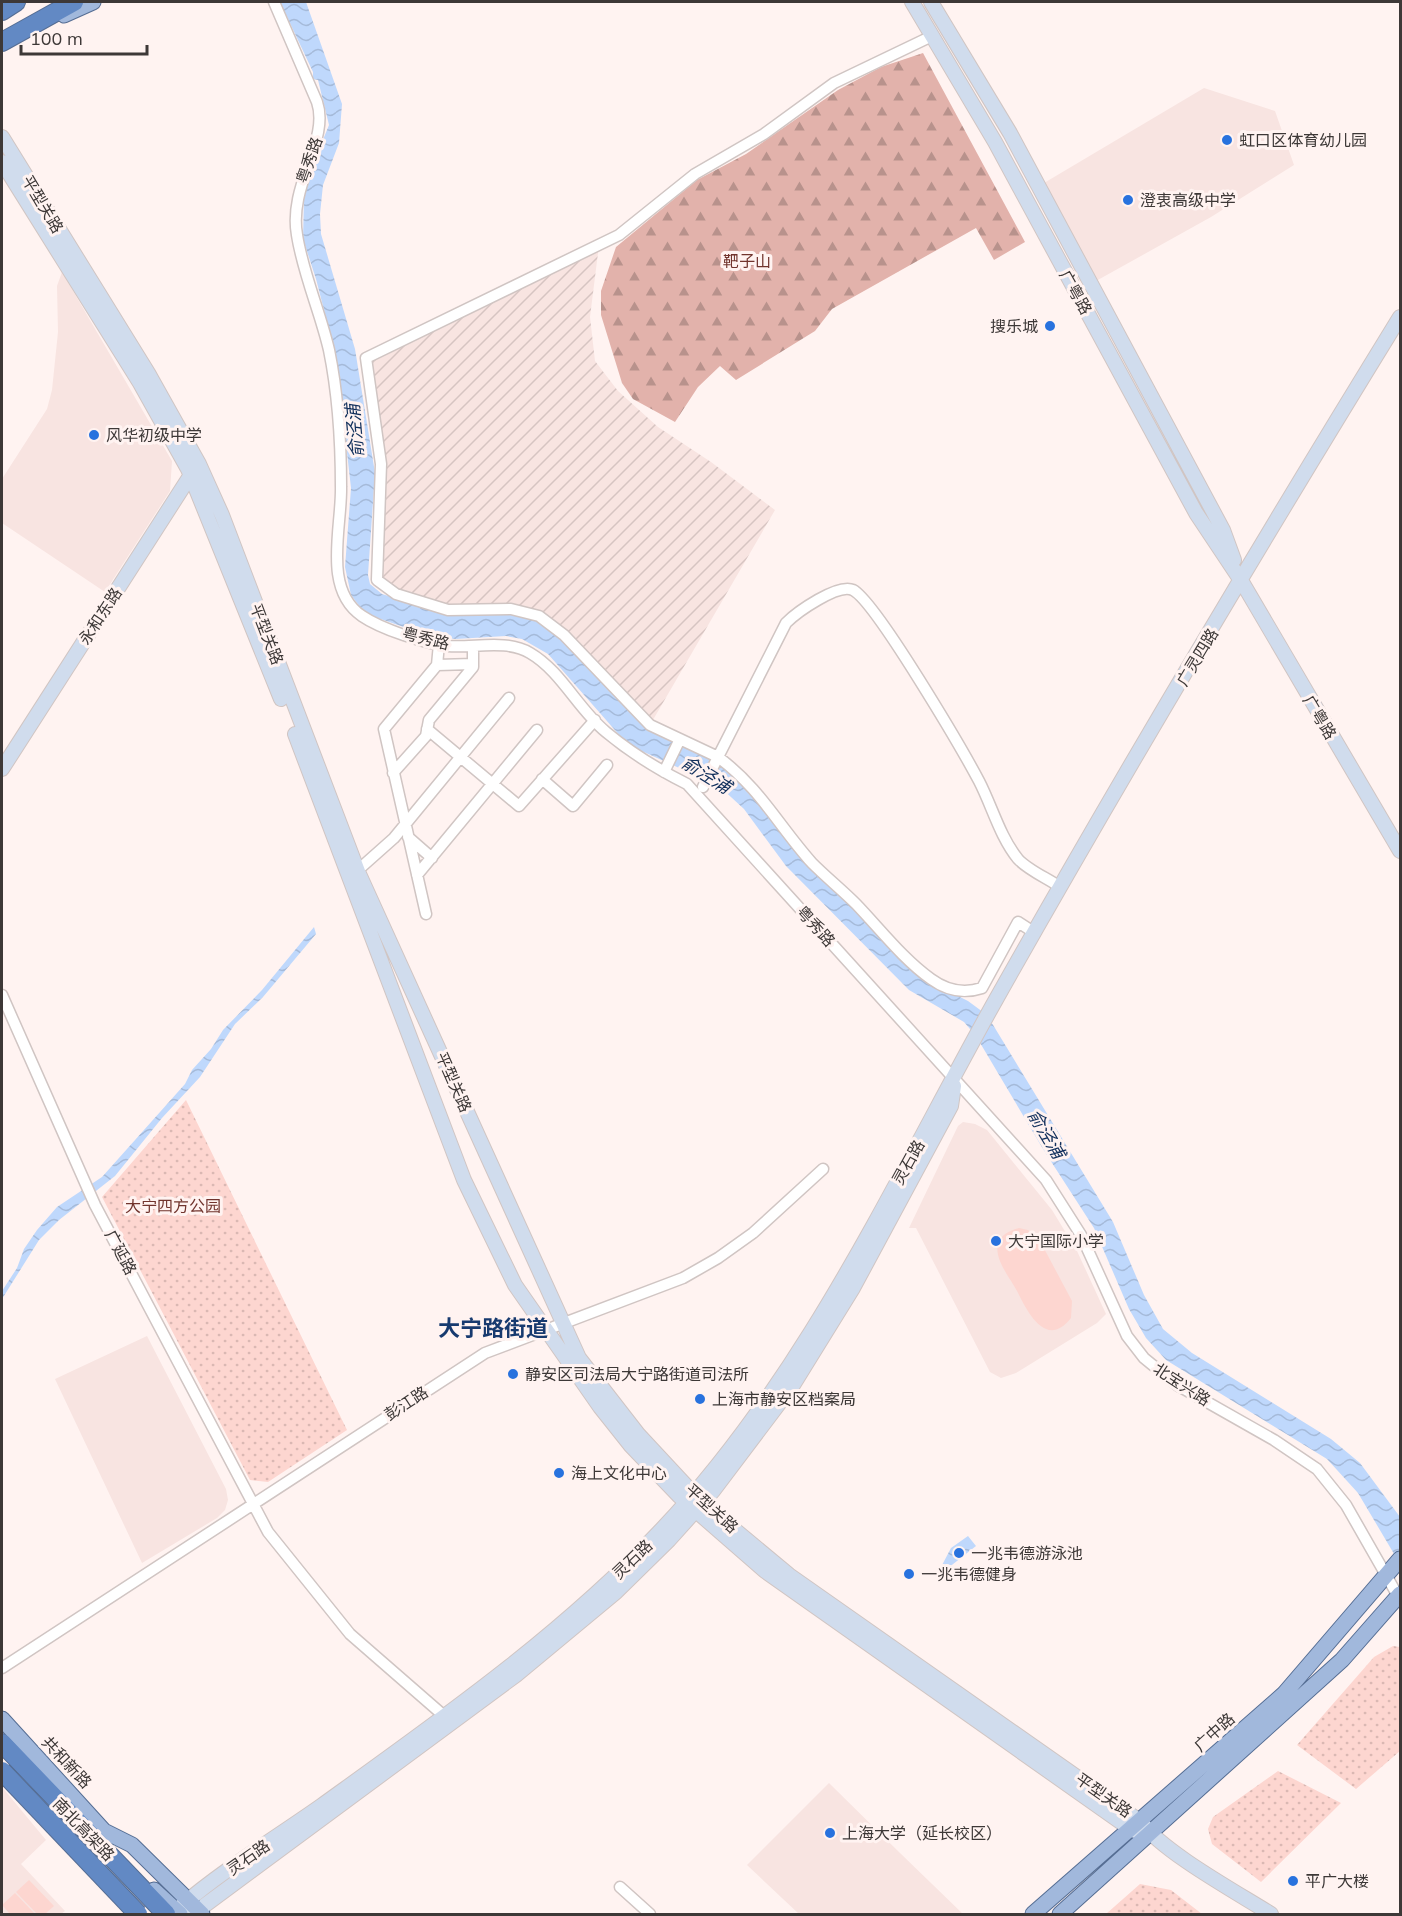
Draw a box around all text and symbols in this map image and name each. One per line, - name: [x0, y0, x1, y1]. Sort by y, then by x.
- scale bar: [21, 18, 147, 56]
- text: 100 m: [30, 27, 83, 50]
- place label: 虹口区体育幼儿园: [1239, 130, 1367, 150]
- marker: 虹口区体育幼儿园: [1220, 133, 1234, 147]
- street label: 粤秀路: [292, 134, 326, 186]
- street label: 平型关路: [18, 171, 68, 237]
- place label: 澄衷高级中学: [1140, 190, 1236, 210]
- marker: 澄衷高级中学: [1121, 193, 1135, 207]
- park label: 靶子山: [723, 251, 771, 271]
- street label: 广粤路: [1056, 266, 1096, 318]
- place label: 搜乐城: [990, 316, 1038, 336]
- marker: 搜乐城: [1043, 319, 1057, 333]
- water label: 俞泾浦: [340, 400, 368, 459]
- place label: 风华初级中学: [106, 425, 202, 445]
- marker: 风华初级中学: [87, 428, 101, 442]
- street label: 永和东路: [74, 584, 126, 648]
- street label: 平型关路: [246, 601, 288, 667]
- street label: 粤秀路: [400, 622, 452, 654]
- street label: 广灵四路: [1172, 624, 1222, 690]
- street label: 广粤路: [1299, 691, 1341, 743]
- water label: 俞泾浦: [677, 751, 738, 800]
- street label: 粤秀路: [793, 901, 839, 951]
- street label: 平型关路: [432, 1049, 476, 1115]
- water label: 俞泾浦: [1023, 1105, 1072, 1165]
- street label: 灵石路: [888, 1136, 928, 1188]
- park label: 大宁四方公园: [125, 1196, 221, 1216]
- street label: 广延路: [101, 1226, 141, 1278]
- place label: 大宁国际小学: [1008, 1231, 1104, 1251]
- marker: 大宁国际小学: [989, 1234, 1003, 1248]
- district label: 大宁路街道: [438, 1314, 548, 1342]
- street label: 北宝兴路: [1150, 1358, 1214, 1410]
- place label: 静安区司法局大宁路街道司法所: [525, 1364, 749, 1384]
- marker: 静安区司法局大宁路街道司法所: [506, 1367, 520, 1381]
- street label: 彭江路: [380, 1382, 432, 1424]
- place label: 上海市静安区档案局: [712, 1389, 856, 1409]
- marker: 上海市静安区档案局: [693, 1392, 707, 1406]
- place label: 海上文化中心: [571, 1463, 667, 1483]
- marker: 海上文化中心: [552, 1466, 566, 1480]
- street label: 平型关路: [682, 1479, 742, 1537]
- street label: 灵石路: [608, 1535, 656, 1583]
- place label: 一兆韦德游泳池: [971, 1543, 1083, 1563]
- marker: 一兆韦德游泳池: [952, 1546, 966, 1560]
- place label: 一兆韦德健身: [921, 1564, 1017, 1584]
- marker: 一兆韦德健身: [902, 1567, 916, 1581]
- street label: 广中路: [1189, 1709, 1239, 1755]
- street label: 共和新路: [38, 1732, 96, 1792]
- street label: 平型关路: [1072, 1768, 1136, 1822]
- street label: 南北高架路: [49, 1793, 119, 1865]
- place label: 上海大学（延长校区）: [842, 1823, 1002, 1843]
- marker: 上海大学（延长校区）: [823, 1826, 837, 1840]
- street label: 灵石路: [223, 1835, 273, 1879]
- place label: 平广大楼: [1305, 1871, 1369, 1891]
- marker: 平广大楼: [1286, 1874, 1300, 1888]

